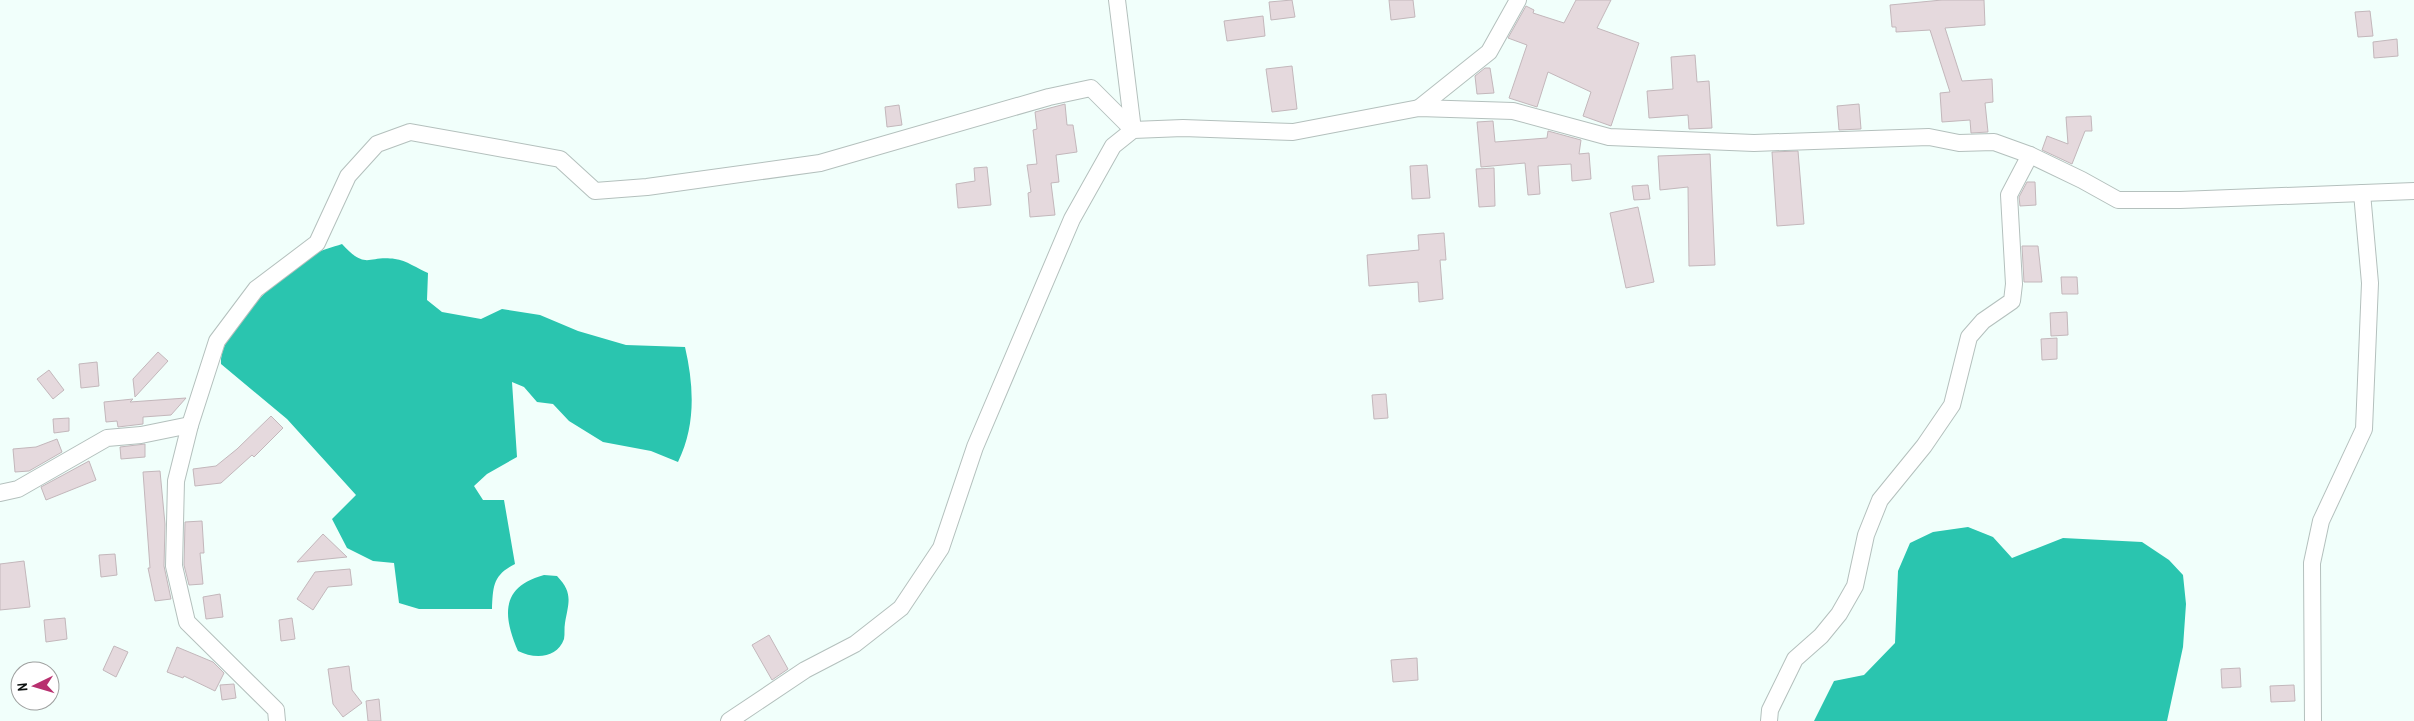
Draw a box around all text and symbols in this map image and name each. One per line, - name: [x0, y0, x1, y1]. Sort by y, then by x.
- north arrow: [10, 661, 60, 711]
- text: N: [13, 682, 31, 692]

